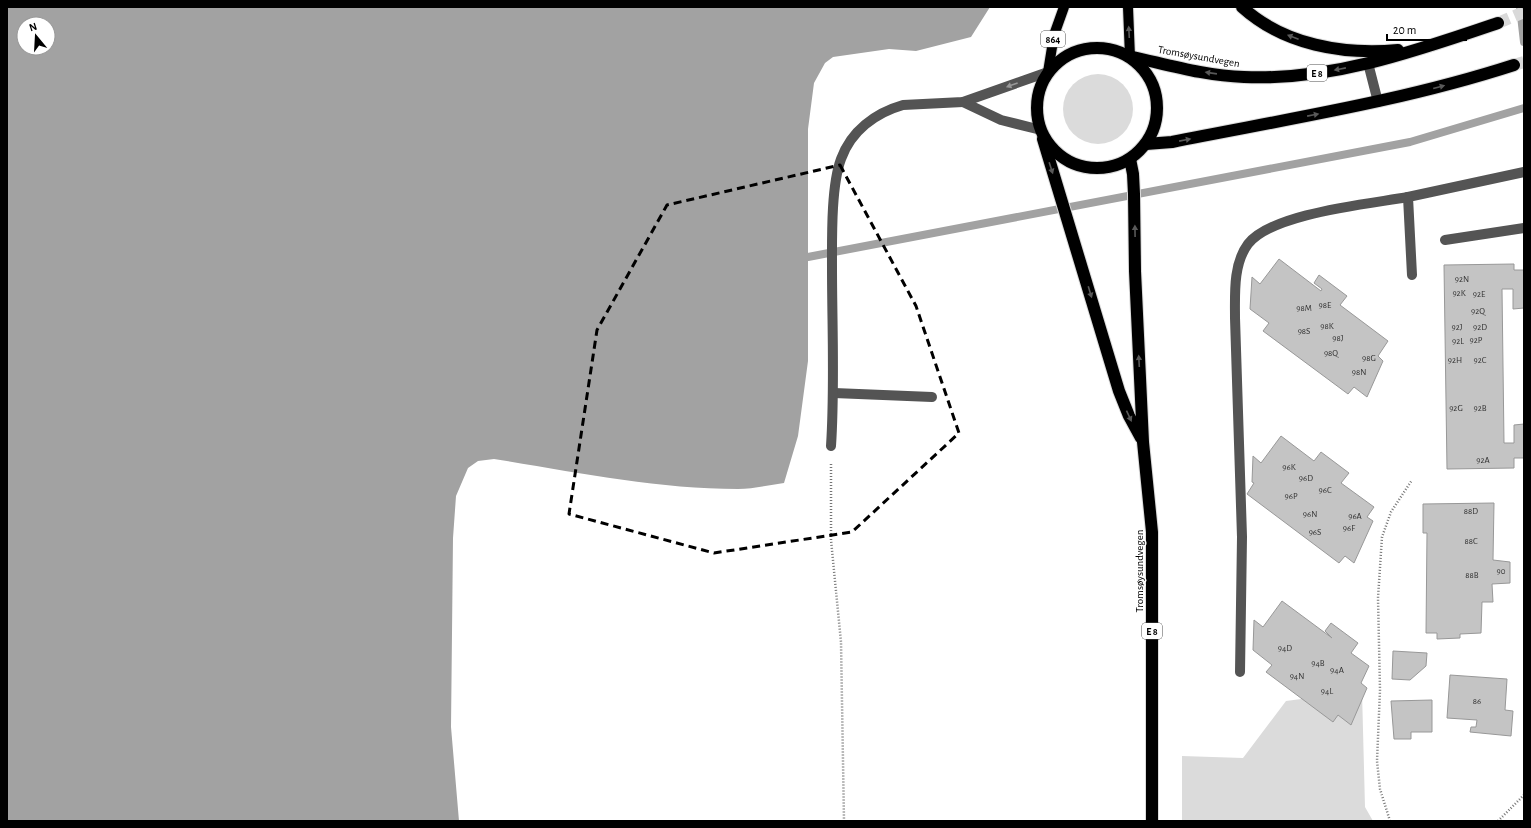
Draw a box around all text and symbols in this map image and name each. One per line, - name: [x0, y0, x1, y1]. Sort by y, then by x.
- north arrow: [16, 16, 56, 56]
- scale bar: [1387, 16, 1466, 42]
- text: N: [28, 21, 38, 33]
- text: 20 m: [1393, 24, 1416, 36]
- one-way arrow: [1125, 26, 1132, 38]
- road number: 864: [1041, 31, 1065, 47]
- one-way arrow: [1286, 33, 1298, 39]
- street label: Tromsøysundvegen: [1157, 44, 1241, 69]
- road number: E 8: [1307, 65, 1327, 81]
- one-way arrow: [1334, 67, 1346, 73]
- one-way arrow: [1205, 70, 1217, 76]
- one-way arrow: [1005, 82, 1017, 88]
- one-way arrow: [1433, 83, 1446, 89]
- one-way arrow: [1306, 111, 1319, 117]
- one-way arrow: [1179, 136, 1191, 142]
- one-way arrow: [1049, 162, 1055, 174]
- one-way arrow: [1132, 224, 1138, 237]
- house number: 92N: [1455, 275, 1469, 284]
- one-way arrow: [1087, 286, 1093, 298]
- house number: 92K: [1452, 289, 1466, 298]
- house number: 92E: [1473, 290, 1486, 299]
- house number: 98E: [1319, 301, 1332, 310]
- house number: 98M: [1296, 304, 1312, 313]
- house number: 92Q: [1471, 307, 1486, 316]
- house number: 98K: [1320, 322, 1334, 331]
- house number: 92J: [1451, 323, 1463, 332]
- house number: 92D: [1473, 323, 1487, 332]
- house number: 98S: [1298, 327, 1310, 336]
- house number: 98J: [1332, 334, 1344, 343]
- house number: 92P: [1469, 336, 1483, 345]
- house number: 92L: [1452, 337, 1464, 346]
- house number: 98Q: [1324, 349, 1339, 358]
- one-way arrow: [1136, 354, 1142, 367]
- house number: 98G: [1362, 354, 1376, 363]
- house number: 92H: [1448, 356, 1462, 365]
- house number: 92C: [1473, 356, 1487, 365]
- house number: 98N: [1352, 368, 1366, 377]
- house number: 92G: [1449, 404, 1463, 413]
- house number: 92B: [1473, 404, 1487, 413]
- one-way arrow: [1126, 410, 1132, 421]
- house number: 92A: [1476, 456, 1490, 465]
- house number: 96K: [1282, 463, 1296, 472]
- house number: 96D: [1299, 474, 1313, 483]
- house number: 96C: [1318, 486, 1332, 495]
- house number: 96P: [1284, 492, 1298, 501]
- house number: 88D: [1464, 507, 1478, 516]
- house number: 96N: [1303, 510, 1317, 519]
- house number: 96A: [1348, 512, 1362, 521]
- house number: 96F: [1343, 524, 1355, 533]
- house number: 96S: [1309, 528, 1321, 537]
- street label: Tromsøysundvegen: [1134, 530, 1145, 612]
- house number: 88C: [1464, 537, 1478, 546]
- house number: 90: [1497, 567, 1506, 576]
- house number: 88B: [1465, 571, 1479, 580]
- road number: E 8: [1142, 623, 1162, 639]
- house number: 94D: [1278, 644, 1292, 653]
- house number: 94B: [1311, 659, 1325, 668]
- house number: 94A: [1330, 666, 1344, 675]
- house number: 94N: [1290, 672, 1304, 681]
- house number: 94L: [1321, 687, 1333, 696]
- house number: 86: [1473, 697, 1481, 706]

